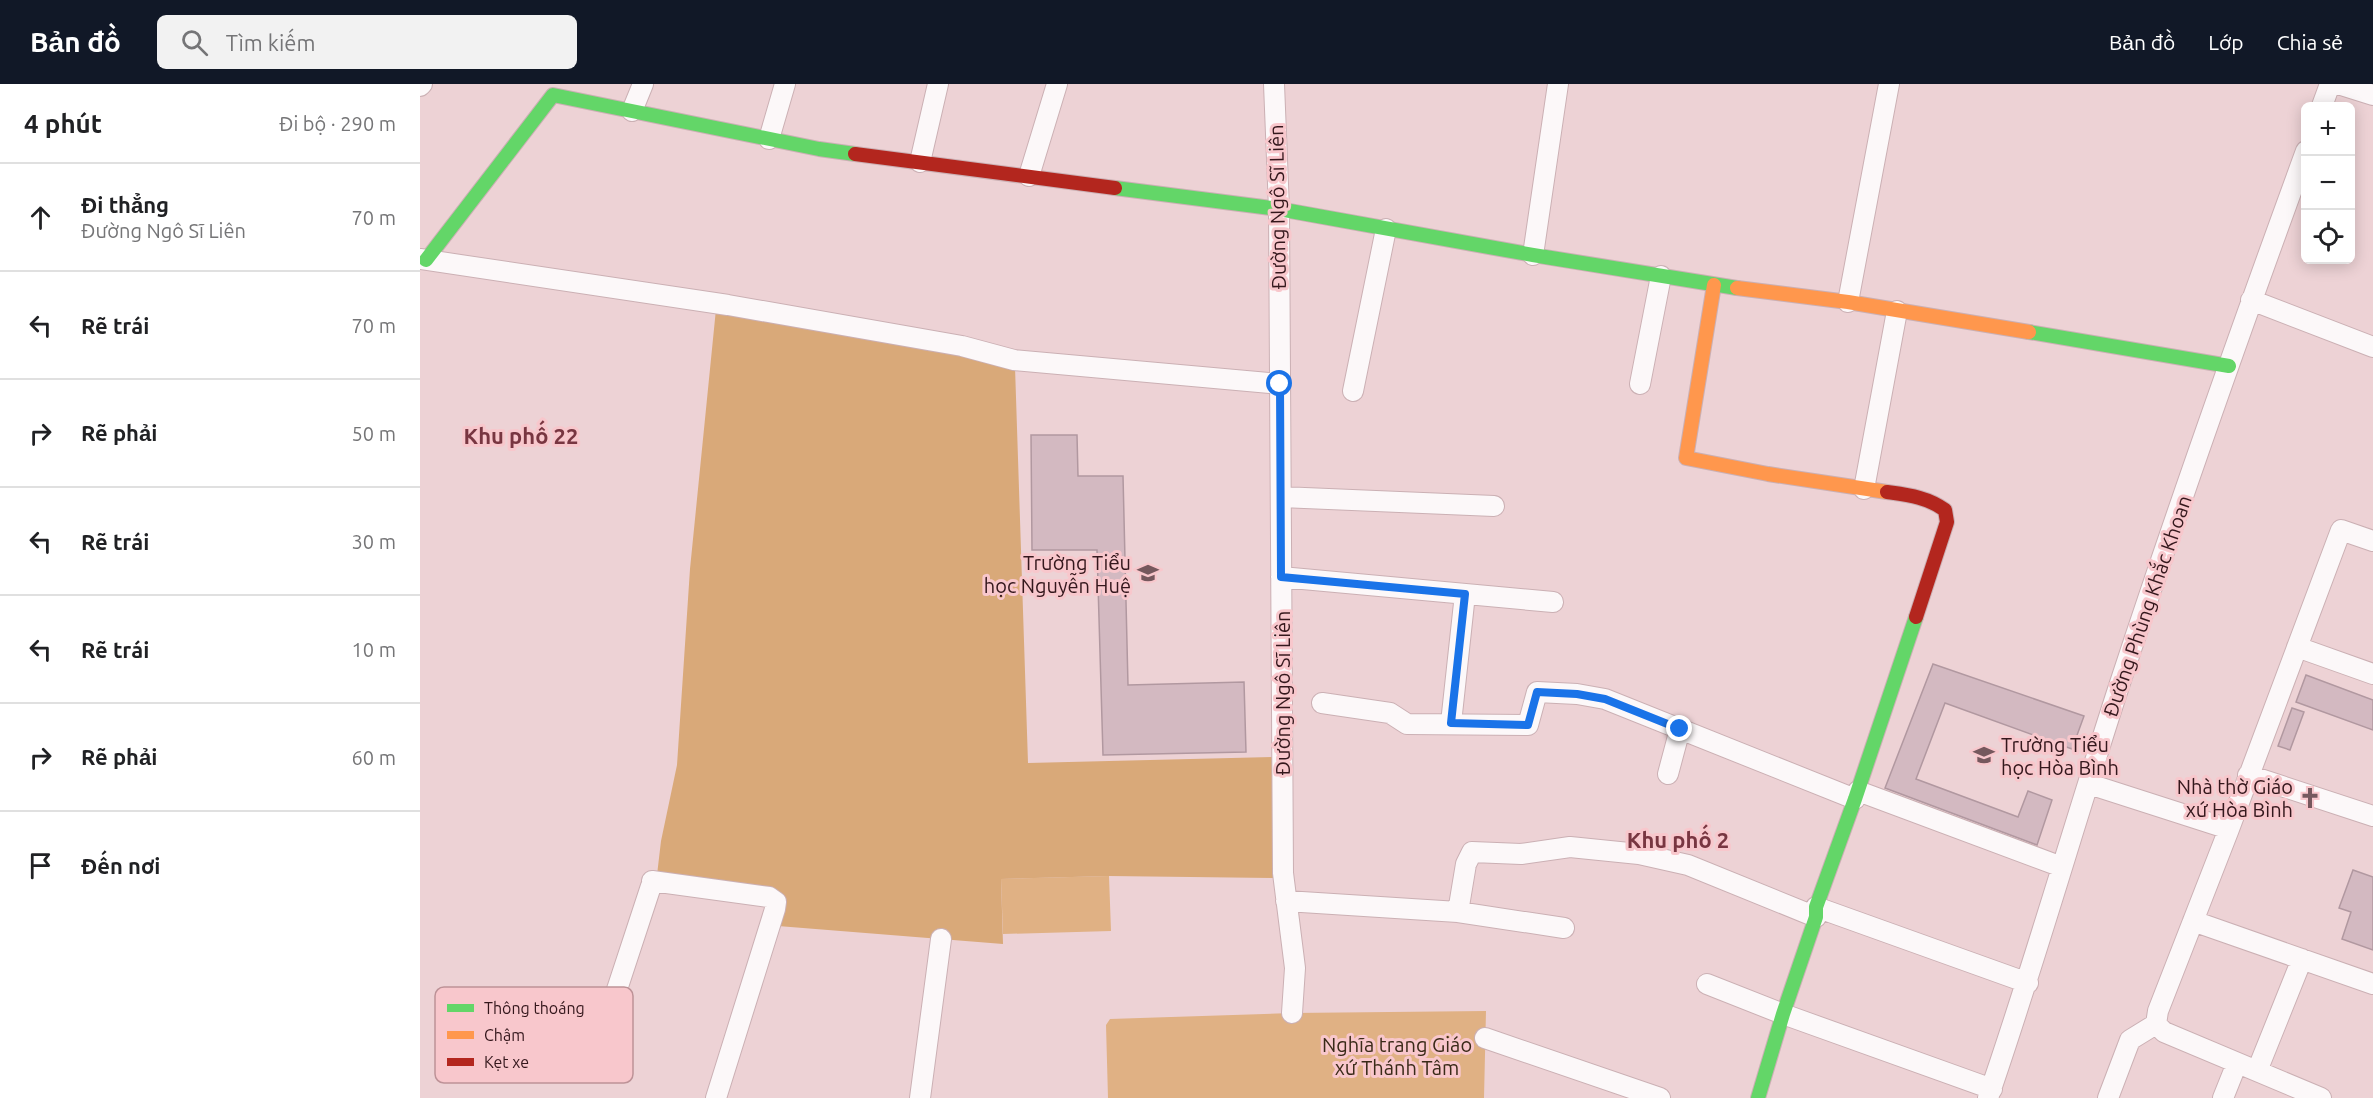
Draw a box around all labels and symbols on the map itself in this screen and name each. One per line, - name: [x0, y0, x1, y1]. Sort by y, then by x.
- street label: Đường Ngô Sĩ Liên: [1264, 124, 1290, 290]
- route start: [1266, 370, 1292, 396]
- district label: Khu phố 22: [464, 420, 578, 448]
- street label: Đường Phùng Khắc Khoan: [2096, 491, 2196, 720]
- place label: Trường Tiểu học Nguyễn Huệ: [984, 551, 1131, 597]
- school or university icon: Trường Tiểu học Nguyễn Huệ: [1136, 561, 1160, 585]
- street label: Đường Ngô Sĩ Liên: [1271, 611, 1294, 775]
- route end: [1666, 715, 1692, 741]
- place label: Trường Tiểu học Hòa Bình: [2001, 733, 2119, 779]
- school or university icon: Trường Tiểu học Hòa Bình: [1972, 743, 1996, 767]
- place label: Nhà thờ Giáo xứ Hòa Bình: [2177, 775, 2293, 821]
- church icon: Nhà thờ Giáo xứ Hòa Bình: [2298, 786, 2322, 810]
- district label: Khu phố 2: [1627, 824, 1729, 852]
- legend: [435, 987, 633, 1083]
- text: Thông thoáng: [484, 999, 585, 1017]
- text: Chậm: [484, 1026, 525, 1044]
- park label: Nghĩa trang Giáo xứ Thánh Tâm: [1322, 1033, 1472, 1079]
- text: Kẹt xe: [484, 1053, 529, 1071]

